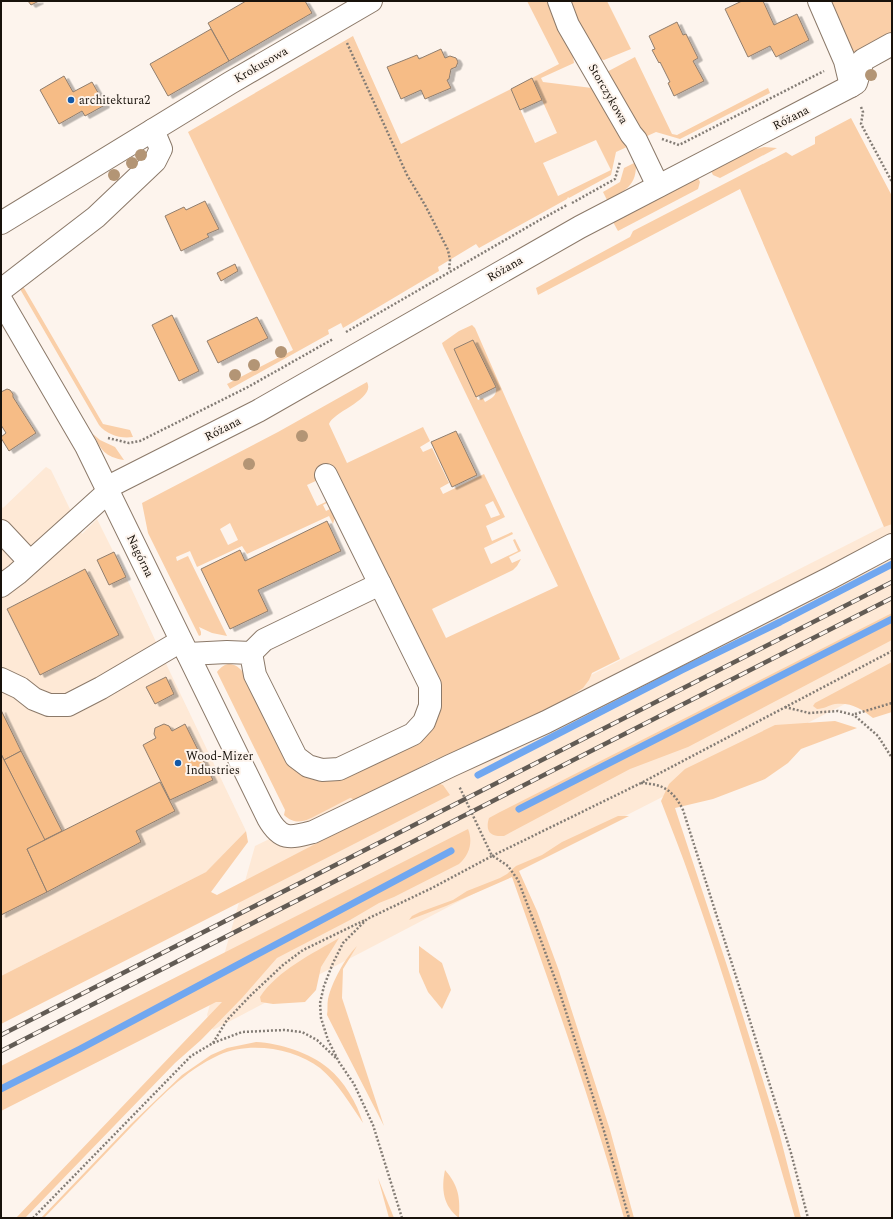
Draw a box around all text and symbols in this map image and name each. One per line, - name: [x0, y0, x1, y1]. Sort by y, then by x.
- street label: Krokusowa: [230, 42, 292, 88]
- street label: Storczykowa: [583, 60, 633, 128]
- place label: architektura2: [79, 91, 150, 110]
- marker: architektura2: [66, 95, 76, 105]
- street label: Różana: [769, 101, 813, 135]
- street label: Różana: [483, 251, 527, 287]
- street label: Różana: [201, 412, 245, 446]
- street label: Nagórna: [121, 531, 159, 581]
- place label: Wood-Mizer Industries: [186, 747, 254, 780]
- marker: Wood-Mizer Industries: [173, 758, 183, 768]

